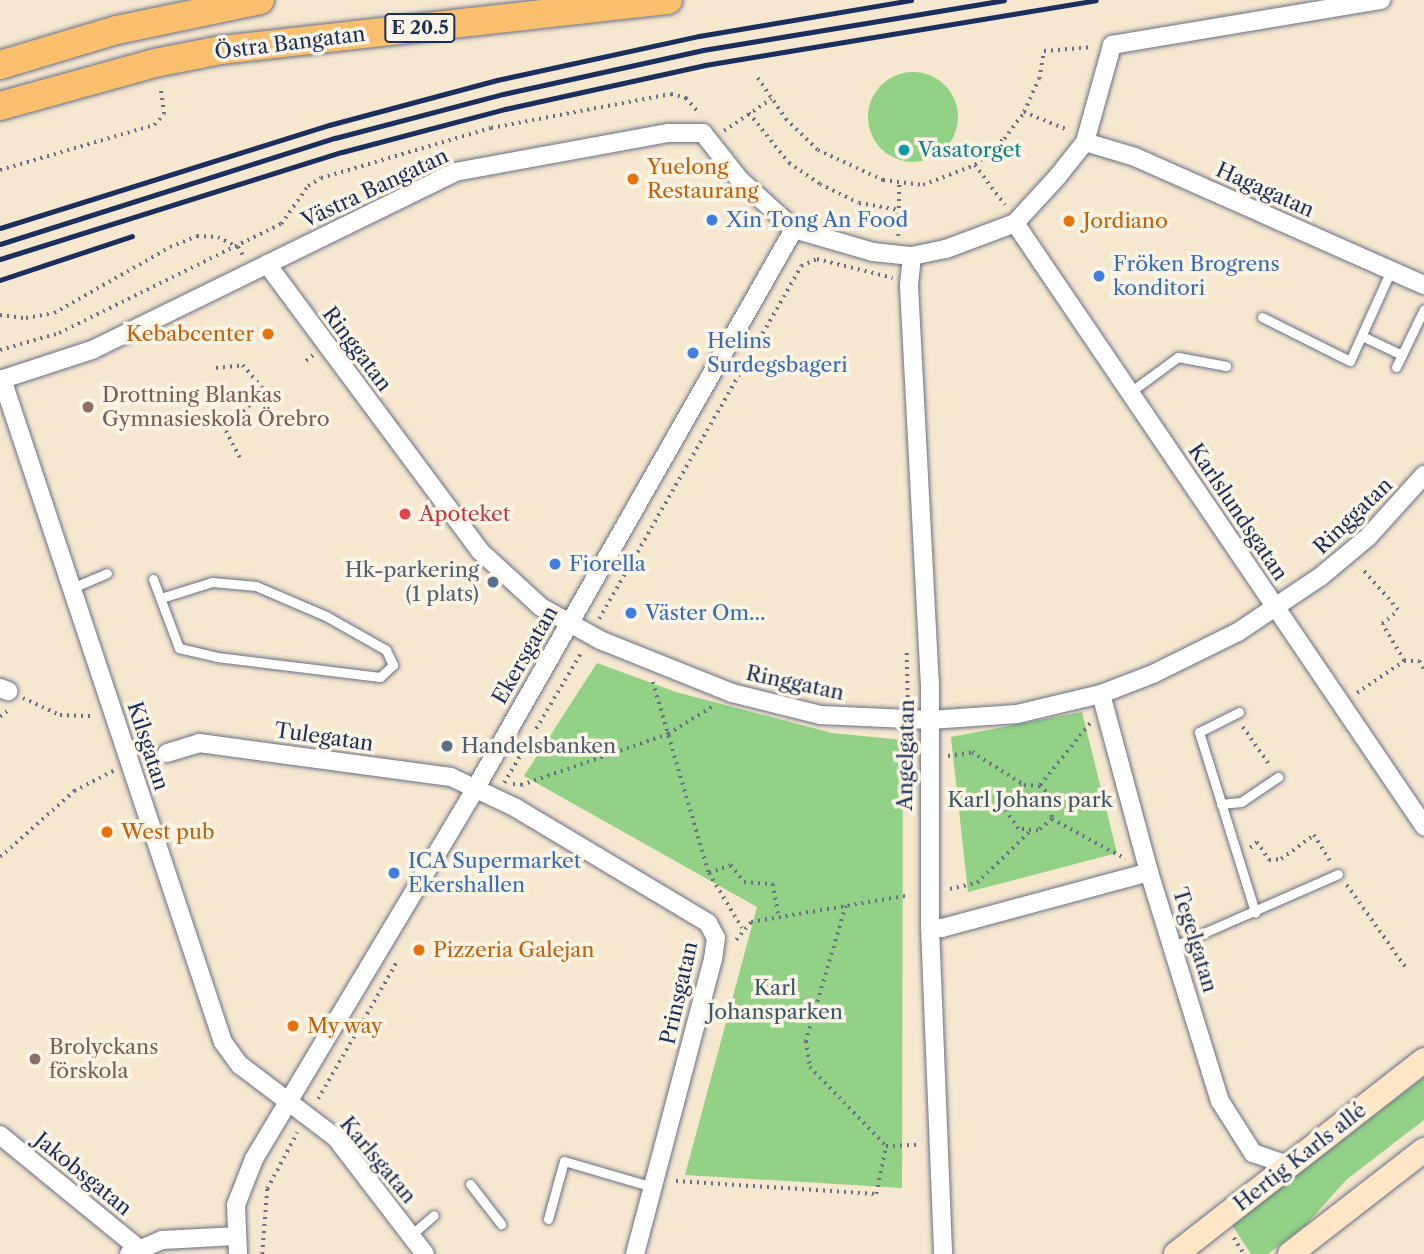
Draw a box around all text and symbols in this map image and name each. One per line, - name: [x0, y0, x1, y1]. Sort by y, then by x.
- road number: E 20.5: [383, 12, 457, 44]
- street label: Östra Bangatan: [213, 21, 367, 65]
- place label: Vasatorget: [918, 137, 1022, 163]
- marker: Vasatorget: [896, 142, 912, 158]
- street label: Västra Bangatan: [297, 143, 453, 233]
- place label: Yuelong Restaurang: [647, 154, 759, 204]
- street label: Hagagatan: [1212, 157, 1318, 223]
- marker: Yuelong Restaurang: [625, 171, 641, 187]
- place label: Xin Tong An Food: [726, 207, 910, 233]
- place label: Jordiano: [1083, 208, 1168, 234]
- marker: Xin Tong An Food: [704, 212, 720, 228]
- marker: Jordiano: [1061, 213, 1077, 229]
- place label: Fröken Brogrens konditori: [1113, 251, 1280, 301]
- marker: Fröken Brogrens konditori: [1091, 268, 1107, 284]
- street label: Ringgatan: [317, 302, 397, 396]
- place label: Kebabcenter: [126, 321, 254, 347]
- marker: Kebabcenter: [260, 326, 276, 342]
- place label: Helins Surdegsbageri: [707, 328, 848, 378]
- marker: Helins Surdegsbageri: [685, 345, 701, 361]
- place label: Drottning Blankas Gymnasieskola Örebro: [102, 382, 330, 432]
- marker: Drottning Blankas Gymnasieskola Örebro: [80, 399, 96, 415]
- street label: Karlslundsgatan: [1183, 439, 1293, 585]
- street label: Ringgatan: [1308, 472, 1398, 560]
- place label: Apoteket: [419, 501, 510, 527]
- marker: Apoteket: [397, 506, 413, 522]
- place label: Fiorella: [569, 551, 646, 577]
- marker: Fiorella: [547, 556, 563, 572]
- place label: Hk-parkering (1 plats): [345, 557, 479, 607]
- marker: Hk-parkering (1 plats): [485, 574, 501, 590]
- place label: Väster Om...: [645, 600, 766, 626]
- street label: Ekersgatan: [487, 601, 563, 709]
- marker: Väster Om...: [623, 605, 639, 621]
- street label: Ringgatan: [744, 660, 846, 706]
- street label: Kilsgatan: [122, 698, 174, 794]
- street label: Angelgatan: [892, 699, 920, 811]
- street label: Tulegatan: [273, 718, 375, 756]
- place label: Handelsbanken: [461, 733, 616, 759]
- marker: Handelsbanken: [439, 738, 455, 754]
- park label: Karl Johans park: [947, 787, 1113, 813]
- place label: West pub: [121, 819, 215, 845]
- marker: West pub: [99, 824, 115, 840]
- place label: ICA Supermarket Ekershallen: [408, 848, 582, 898]
- marker: ICA Supermarket Ekershallen: [386, 865, 402, 881]
- street label: Tegelgatan: [1167, 885, 1223, 995]
- place label: Pizzeria Galejan: [433, 937, 595, 963]
- street label: Prinsgatan: [655, 939, 703, 1047]
- marker: Pizzeria Galejan: [411, 942, 427, 958]
- park label: Karl Johansparken: [707, 975, 843, 1025]
- place label: My way: [307, 1013, 384, 1039]
- marker: My way: [285, 1018, 301, 1034]
- place label: Brolyckans förskola: [49, 1034, 158, 1084]
- marker: Brolyckans förskola: [27, 1051, 43, 1067]
- street label: Hertig Karls allé: [1229, 1097, 1371, 1217]
- street label: Karlsgatan: [334, 1112, 422, 1208]
- street label: Jakobsgatan: [29, 1127, 137, 1221]

